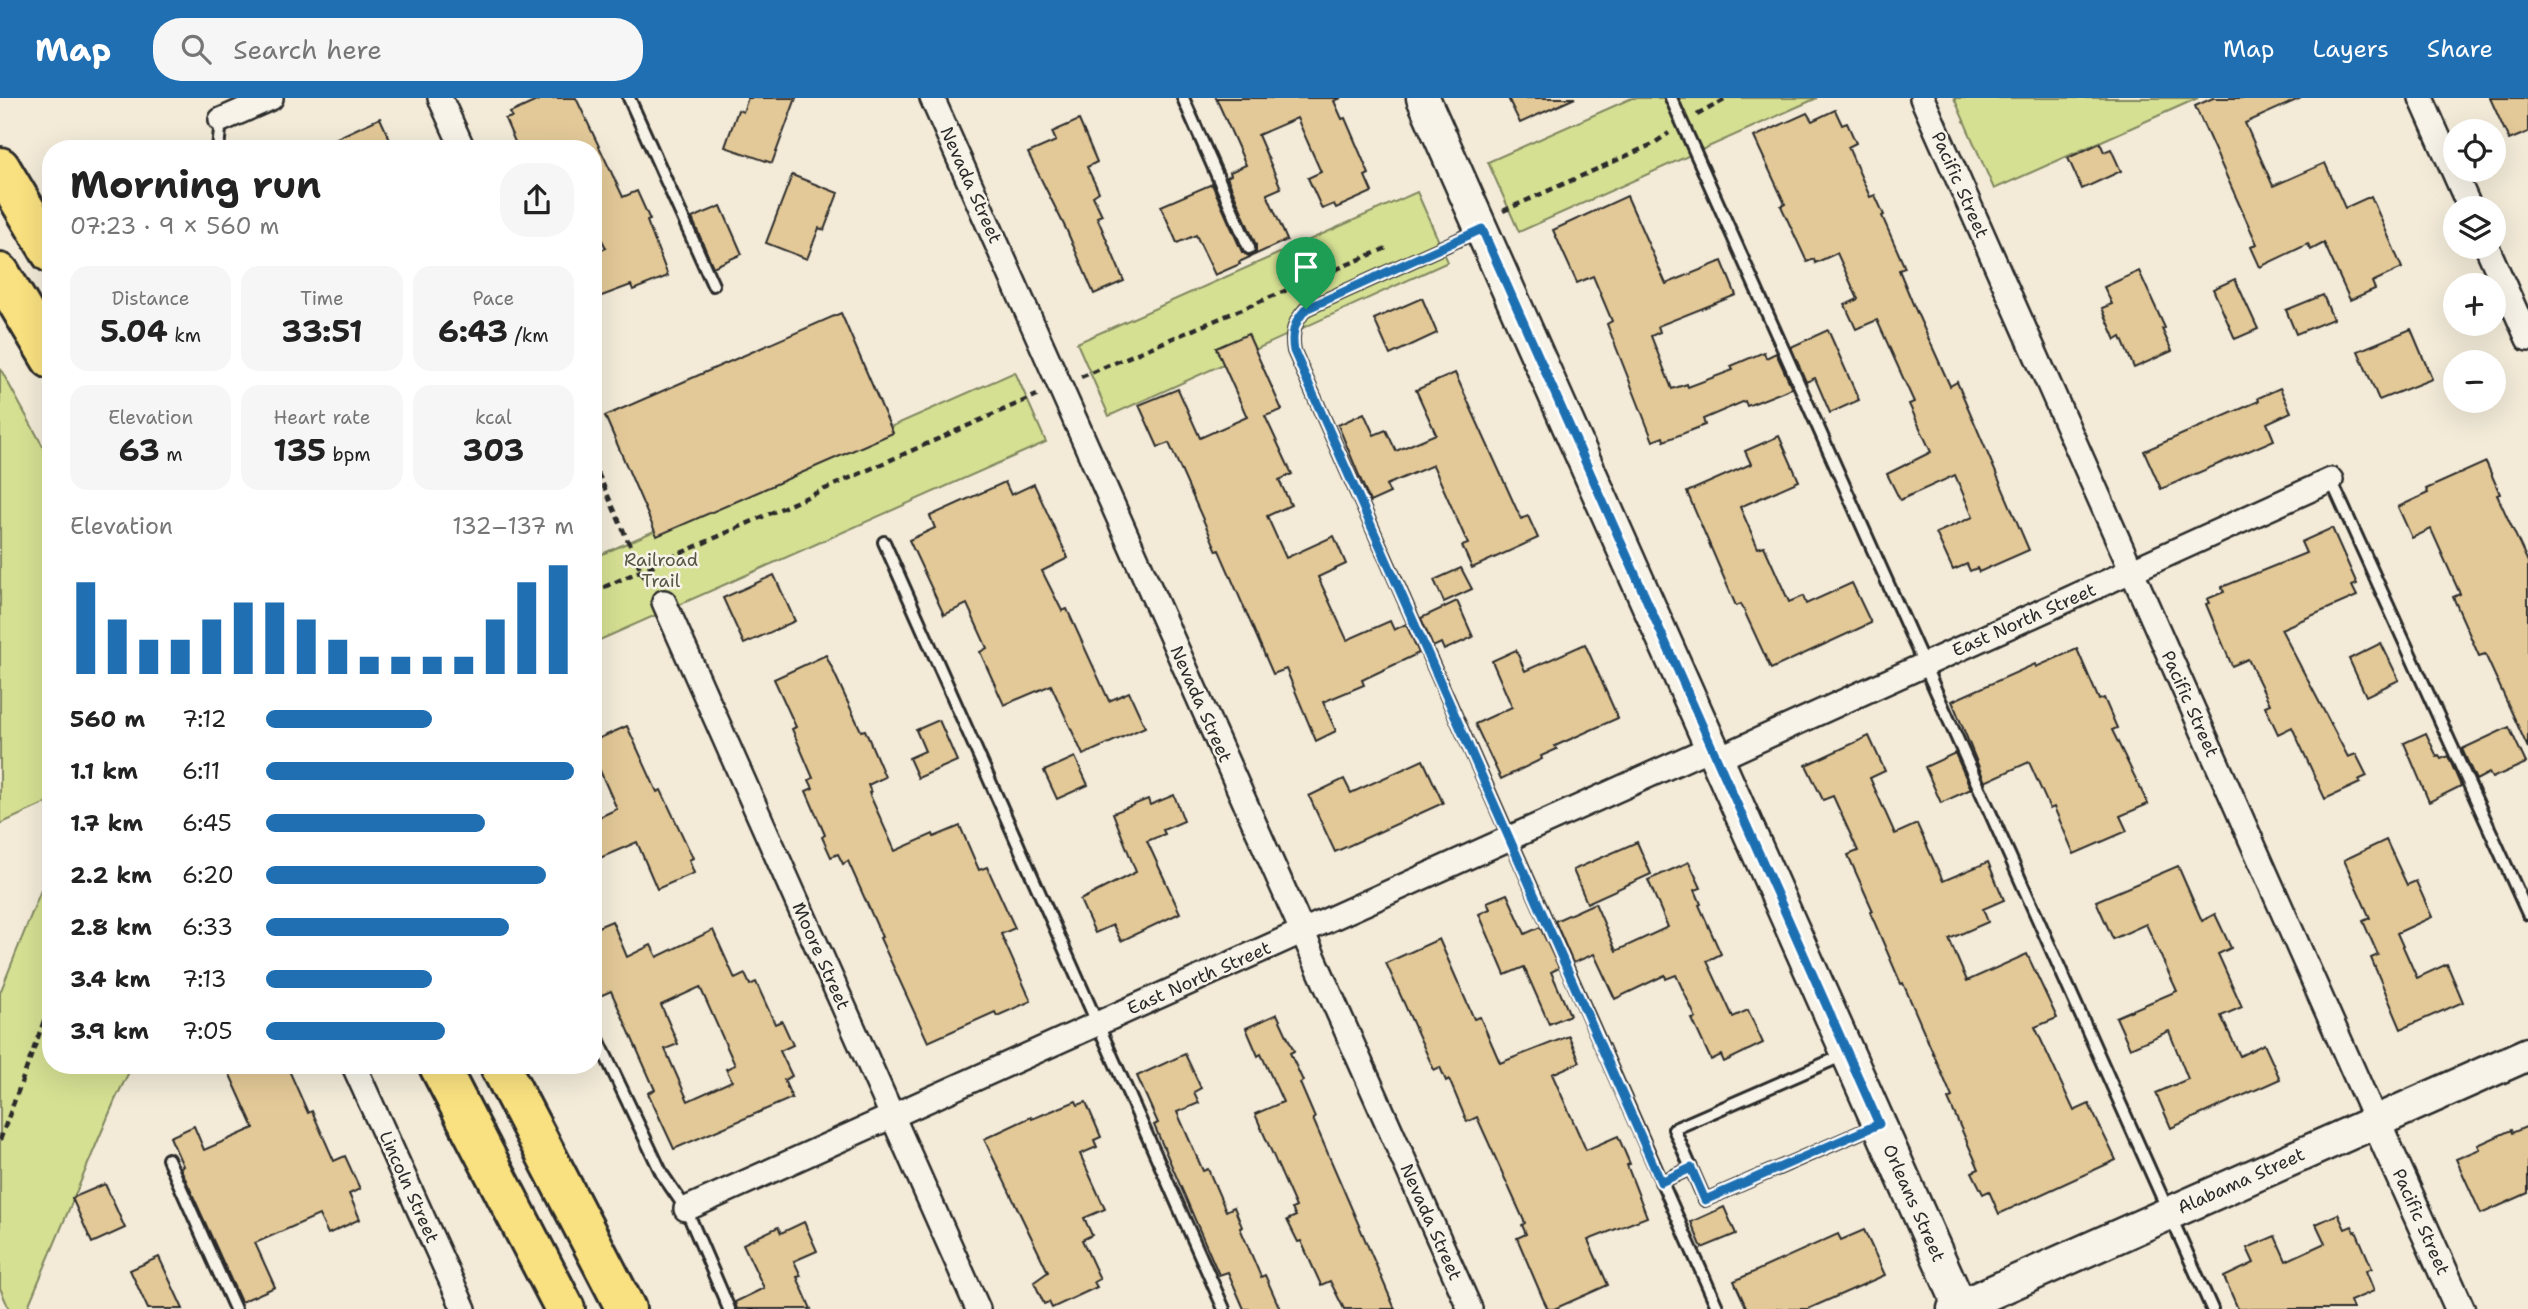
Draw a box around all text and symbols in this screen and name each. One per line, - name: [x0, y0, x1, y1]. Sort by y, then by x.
- search box: [153, 18, 643, 81]
- text: Map: [35, 27, 111, 72]
- icon: search: [177, 30, 215, 68]
- text: Search here: [233, 32, 382, 67]
- text: Map: [2223, 33, 2274, 65]
- text: Layers: [2312, 33, 2389, 65]
- text: Share: [2427, 33, 2493, 65]
- map controls: [2443, 119, 2506, 413]
- button: locate: [2443, 119, 2506, 182]
- street label: Nevada Street: [935, 123, 1008, 247]
- street label: Pacific Street: [1926, 128, 1994, 242]
- text: Morning run: [70, 159, 321, 210]
- button: share: [500, 163, 574, 237]
- button: layers: [2443, 196, 2506, 259]
- text: 07:23 · 9 × 560 m: [70, 211, 279, 241]
- pin: [1276, 237, 1336, 309]
- icon: arrive: [1287, 248, 1325, 286]
- button: +: [2443, 273, 2506, 336]
- text: Distance: [112, 286, 190, 311]
- text: Time: [300, 286, 344, 311]
- text: Pace: [472, 286, 514, 311]
- text: 5.04: [100, 311, 168, 352]
- text: 33:51: [281, 311, 363, 352]
- text: 6:43: [438, 311, 508, 352]
- text: km: [168, 323, 201, 348]
- text: /km: [508, 323, 549, 348]
- button: −: [2443, 350, 2506, 413]
- text: Elevation: [108, 405, 193, 430]
- text: Heart rate: [274, 405, 370, 430]
- text: kcal: [475, 405, 512, 430]
- text: 63: [119, 430, 160, 471]
- text: 135: [273, 430, 326, 471]
- text: 303: [462, 430, 524, 471]
- text: m: [160, 442, 183, 467]
- text: bpm: [326, 442, 371, 467]
- text: Elevation: [70, 511, 173, 541]
- text: 132–137 m: [452, 511, 574, 541]
- park label: Railroad Trail: [624, 548, 698, 593]
- street label: East North Street: [1948, 578, 2100, 662]
- street label: Nevada Street: [1165, 642, 1238, 766]
- street label: Pacific Street: [2156, 647, 2224, 761]
- text: 560 m: [70, 704, 145, 734]
- text: 7:12: [182, 704, 226, 734]
- text: 1.1 km: [70, 756, 138, 786]
- text: 6:11: [182, 756, 220, 786]
- text: 1.7 km: [70, 808, 143, 838]
- text: 6:45: [182, 808, 232, 838]
- text: 2.2 km: [70, 860, 152, 890]
- text: 6:20: [182, 860, 234, 890]
- street label: Moore Street: [787, 898, 856, 1014]
- text: 2.8 km: [70, 912, 152, 942]
- text: 6:33: [182, 912, 233, 942]
- street label: East North Street: [1123, 936, 1275, 1020]
- text: 3.4 km: [70, 964, 150, 994]
- text: 7:13: [182, 964, 227, 994]
- text: 3.9 km: [70, 1016, 149, 1046]
- text: 7:05: [182, 1016, 233, 1046]
- street label: Lincoln Street: [374, 1127, 444, 1247]
- street label: Orleans Street: [1877, 1140, 1951, 1266]
- street label: Alabama Street: [2174, 1142, 2309, 1220]
- street label: Nevada Street: [1395, 1160, 1468, 1284]
- street label: Pacific Street: [2387, 1165, 2455, 1279]

